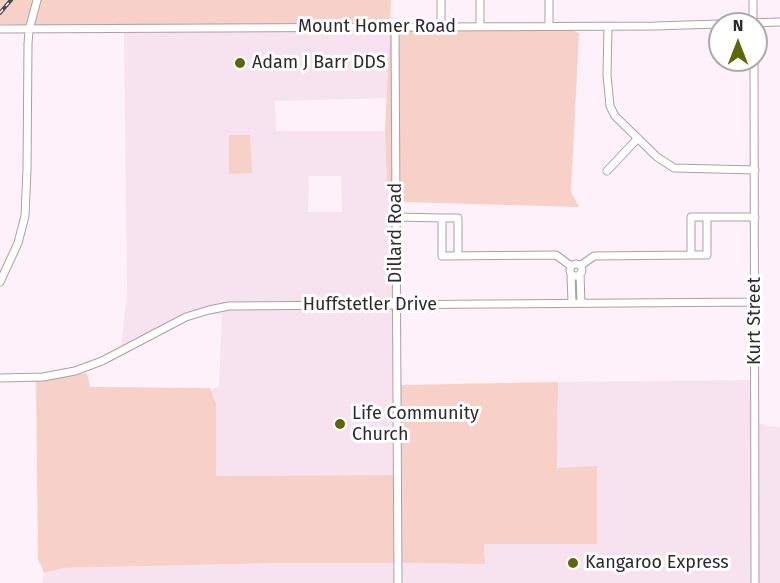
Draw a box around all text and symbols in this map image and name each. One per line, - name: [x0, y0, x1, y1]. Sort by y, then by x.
- north arrow: [708, 12, 768, 72]
- street label: Mount Homer Road: [298, 16, 456, 38]
- text: N: [733, 16, 743, 35]
- place label: Adam J Barr DDS: [252, 52, 386, 74]
- marker: Adam J Barr DDS: [233, 56, 247, 70]
- street label: Dillard Road: [385, 183, 407, 283]
- street label: Kurt Street: [744, 277, 766, 365]
- street label: Huffstetler Drive: [303, 294, 437, 316]
- place label: Life Community Church: [352, 403, 479, 446]
- marker: Life Community Church: [333, 417, 347, 431]
- place label: Kangaroo Express: [585, 552, 729, 574]
- marker: Kangaroo Express: [566, 556, 580, 570]

